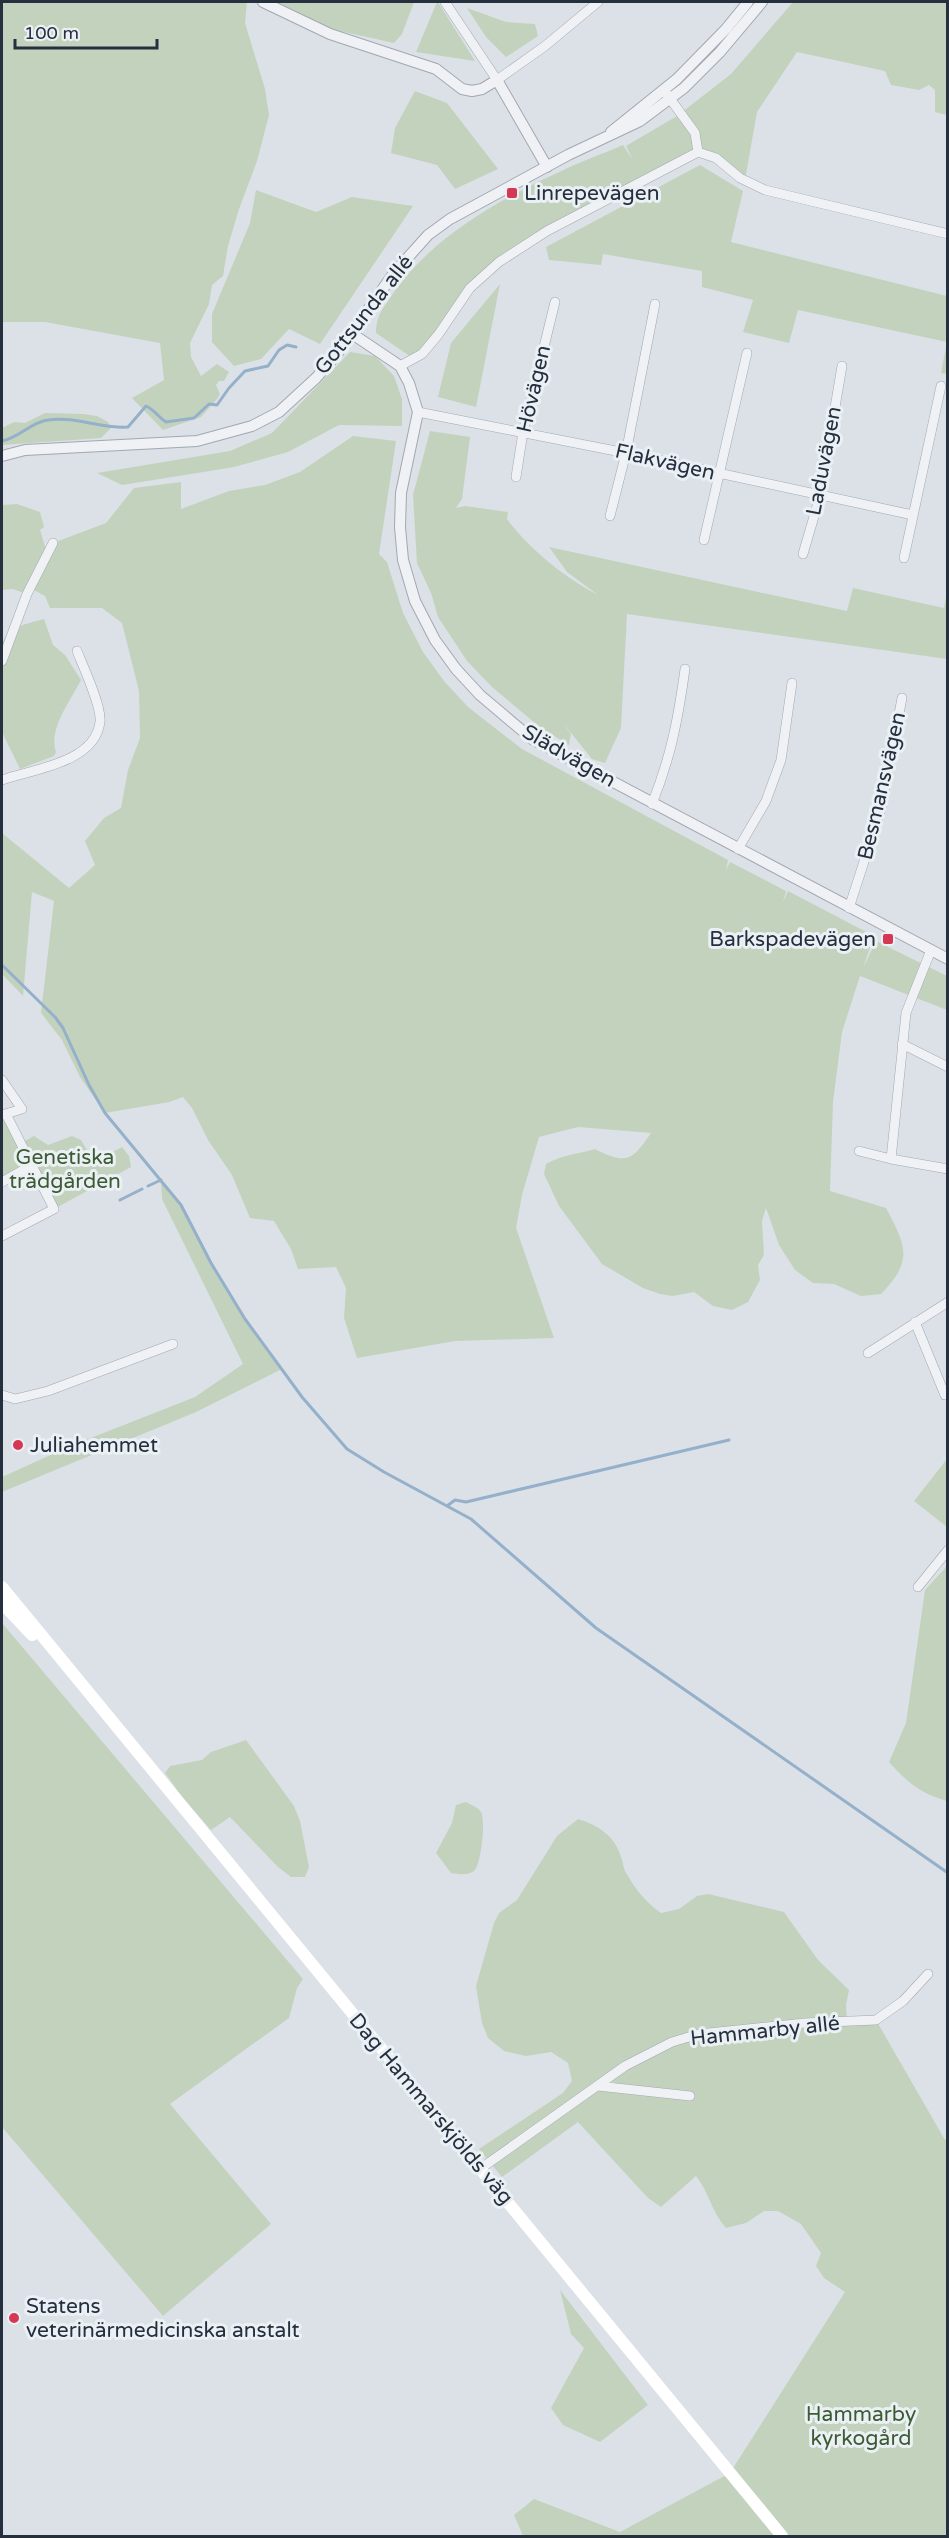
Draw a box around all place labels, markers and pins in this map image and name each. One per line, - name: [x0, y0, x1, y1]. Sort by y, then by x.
- place label: Linrepevägen: [524, 181, 660, 206]
- marker: Linrepevägen: [505, 186, 519, 200]
- place label: Barkspadevägen: [709, 927, 876, 952]
- marker: Barkspadevägen: [881, 932, 895, 946]
- place label: Juliahemmet: [30, 1433, 158, 1458]
- marker: Juliahemmet: [11, 1438, 25, 1452]
- place label: Statens veterinärmedicinska anstalt: [26, 2294, 300, 2343]
- marker: Statens veterinärmedicinska anstalt: [7, 2311, 21, 2325]

